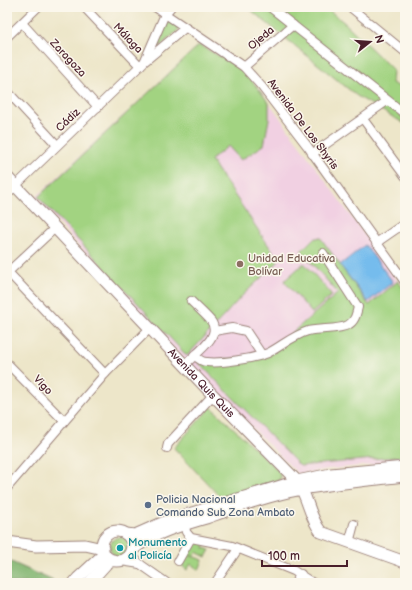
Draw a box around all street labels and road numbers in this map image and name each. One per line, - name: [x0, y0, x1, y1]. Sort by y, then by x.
- street label: Málaga: [111, 20, 145, 56]
- street label: Ojeda: [245, 23, 277, 53]
- street label: Zaragoza: [47, 36, 89, 80]
- street label: Avenida De Los Shyris: [265, 76, 342, 172]
- street label: Cádiz: [53, 105, 83, 134]
- street label: Avenida Quis Quis: [165, 345, 238, 420]
- street label: Vigo: [31, 373, 55, 397]

